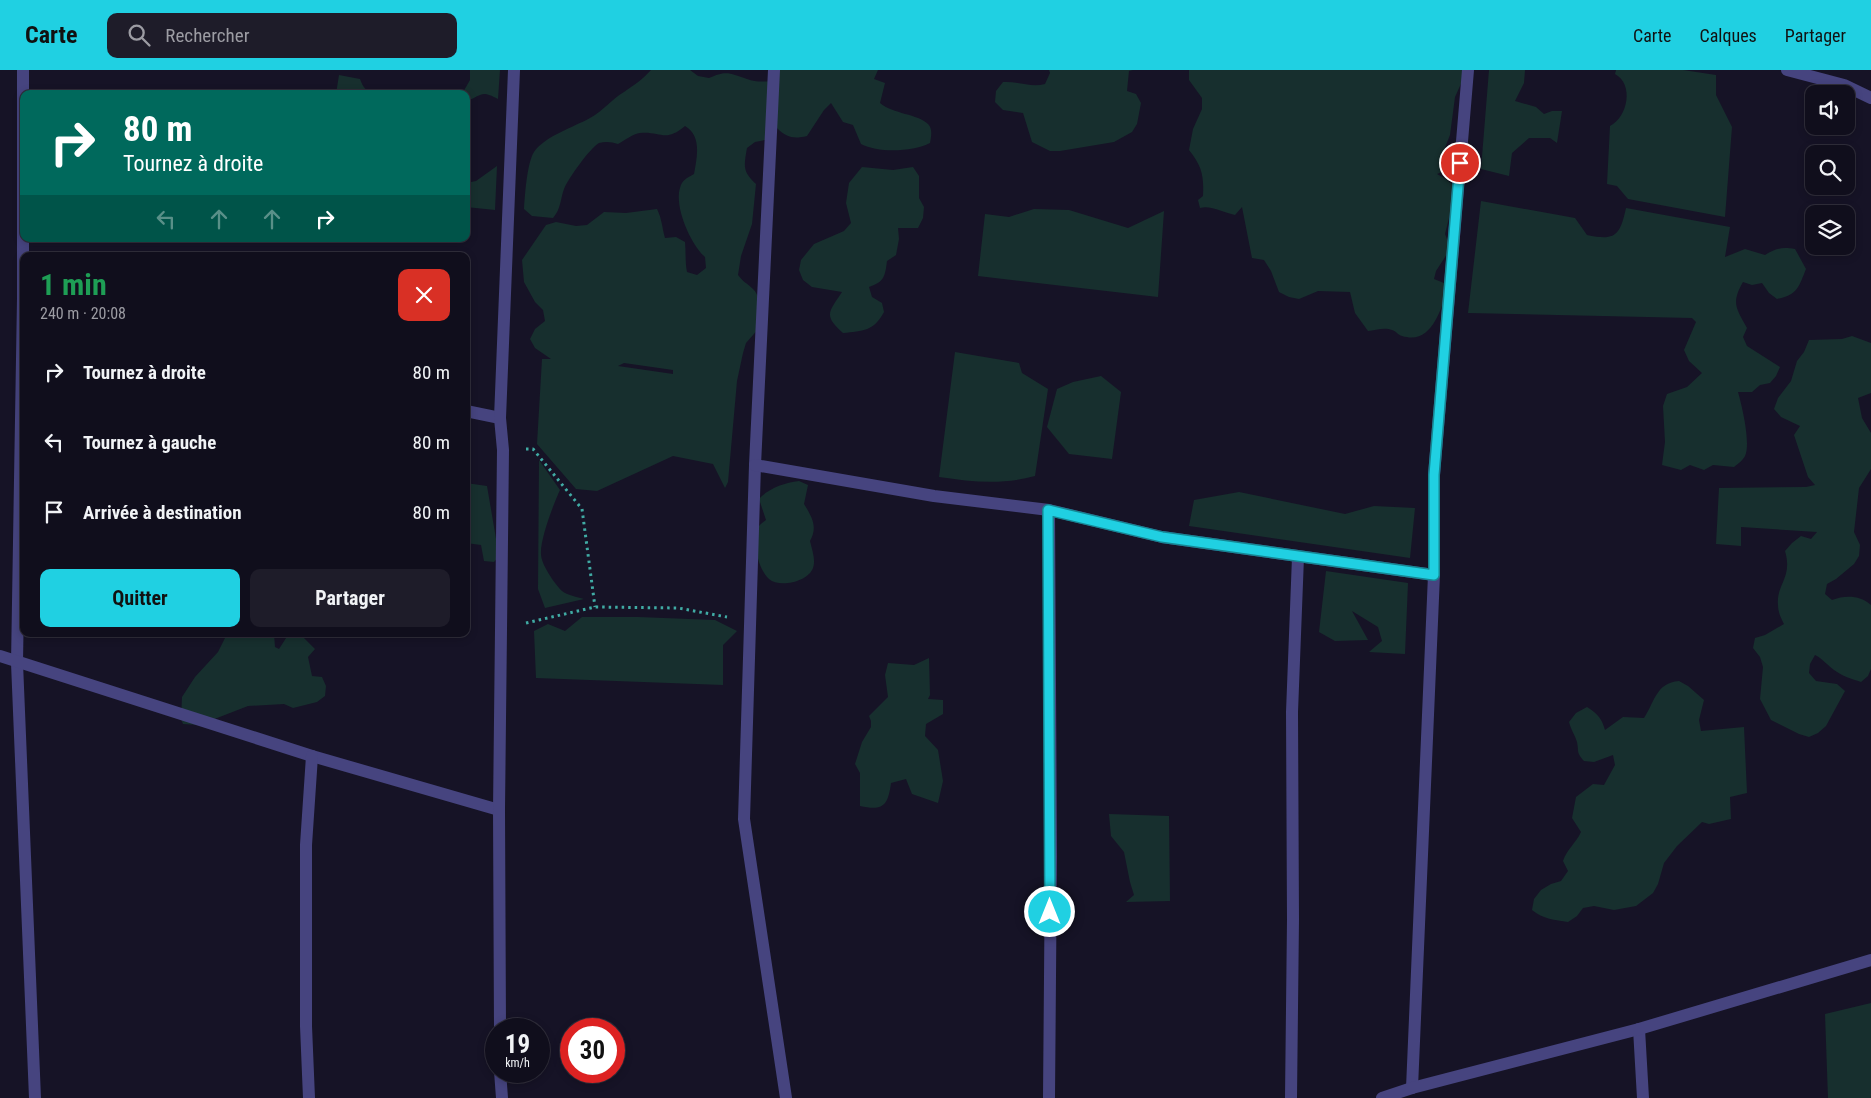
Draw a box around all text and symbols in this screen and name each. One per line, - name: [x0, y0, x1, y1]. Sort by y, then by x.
- search box: [107, 13, 457, 58]
- text: Carte: [25, 21, 77, 49]
- icon: search: [125, 21, 153, 49]
- text: Rechercher: [165, 24, 249, 47]
- text: Carte: [1633, 25, 1672, 46]
- text: Calques: [1700, 25, 1757, 46]
- text: Partager: [1785, 25, 1846, 46]
- map controls: [1805, 85, 1855, 255]
- button: sound: [1805, 85, 1855, 135]
- text: 80 m: [123, 109, 192, 150]
- icon: right: [40, 110, 105, 175]
- pin: [1439, 142, 1481, 184]
- button: search: [1805, 145, 1855, 195]
- icon: arrive: [1446, 149, 1474, 177]
- text: Tournez à droite: [123, 151, 263, 176]
- icon: left: [152, 205, 180, 233]
- icon: ahead: [205, 205, 233, 233]
- icon: ahead: [258, 205, 286, 233]
- icon: right: [311, 205, 339, 233]
- button: layers: [1805, 205, 1855, 255]
- text: 1 min: [40, 267, 107, 302]
- button: close: [398, 269, 450, 321]
- text: 240 m · 20:08: [40, 304, 126, 323]
- icon: right: [40, 358, 68, 386]
- text: Tournez à droite: [83, 361, 206, 384]
- text: 80 m: [413, 361, 450, 384]
- icon: left: [40, 428, 68, 456]
- text: Tournez à gauche: [83, 431, 216, 454]
- text: 80 m: [413, 431, 450, 454]
- icon: arrive: [40, 498, 68, 526]
- text: Arrivée à destination: [83, 501, 242, 524]
- text: 80 m: [413, 501, 450, 524]
- button: Quitter: [40, 569, 240, 627]
- button: Partager: [250, 569, 450, 627]
- position arrow: [1023, 885, 1075, 937]
- speed limit sign: 30: [560, 1018, 625, 1083]
- text: 19: [505, 1030, 530, 1059]
- text: km/h: [505, 1056, 530, 1070]

